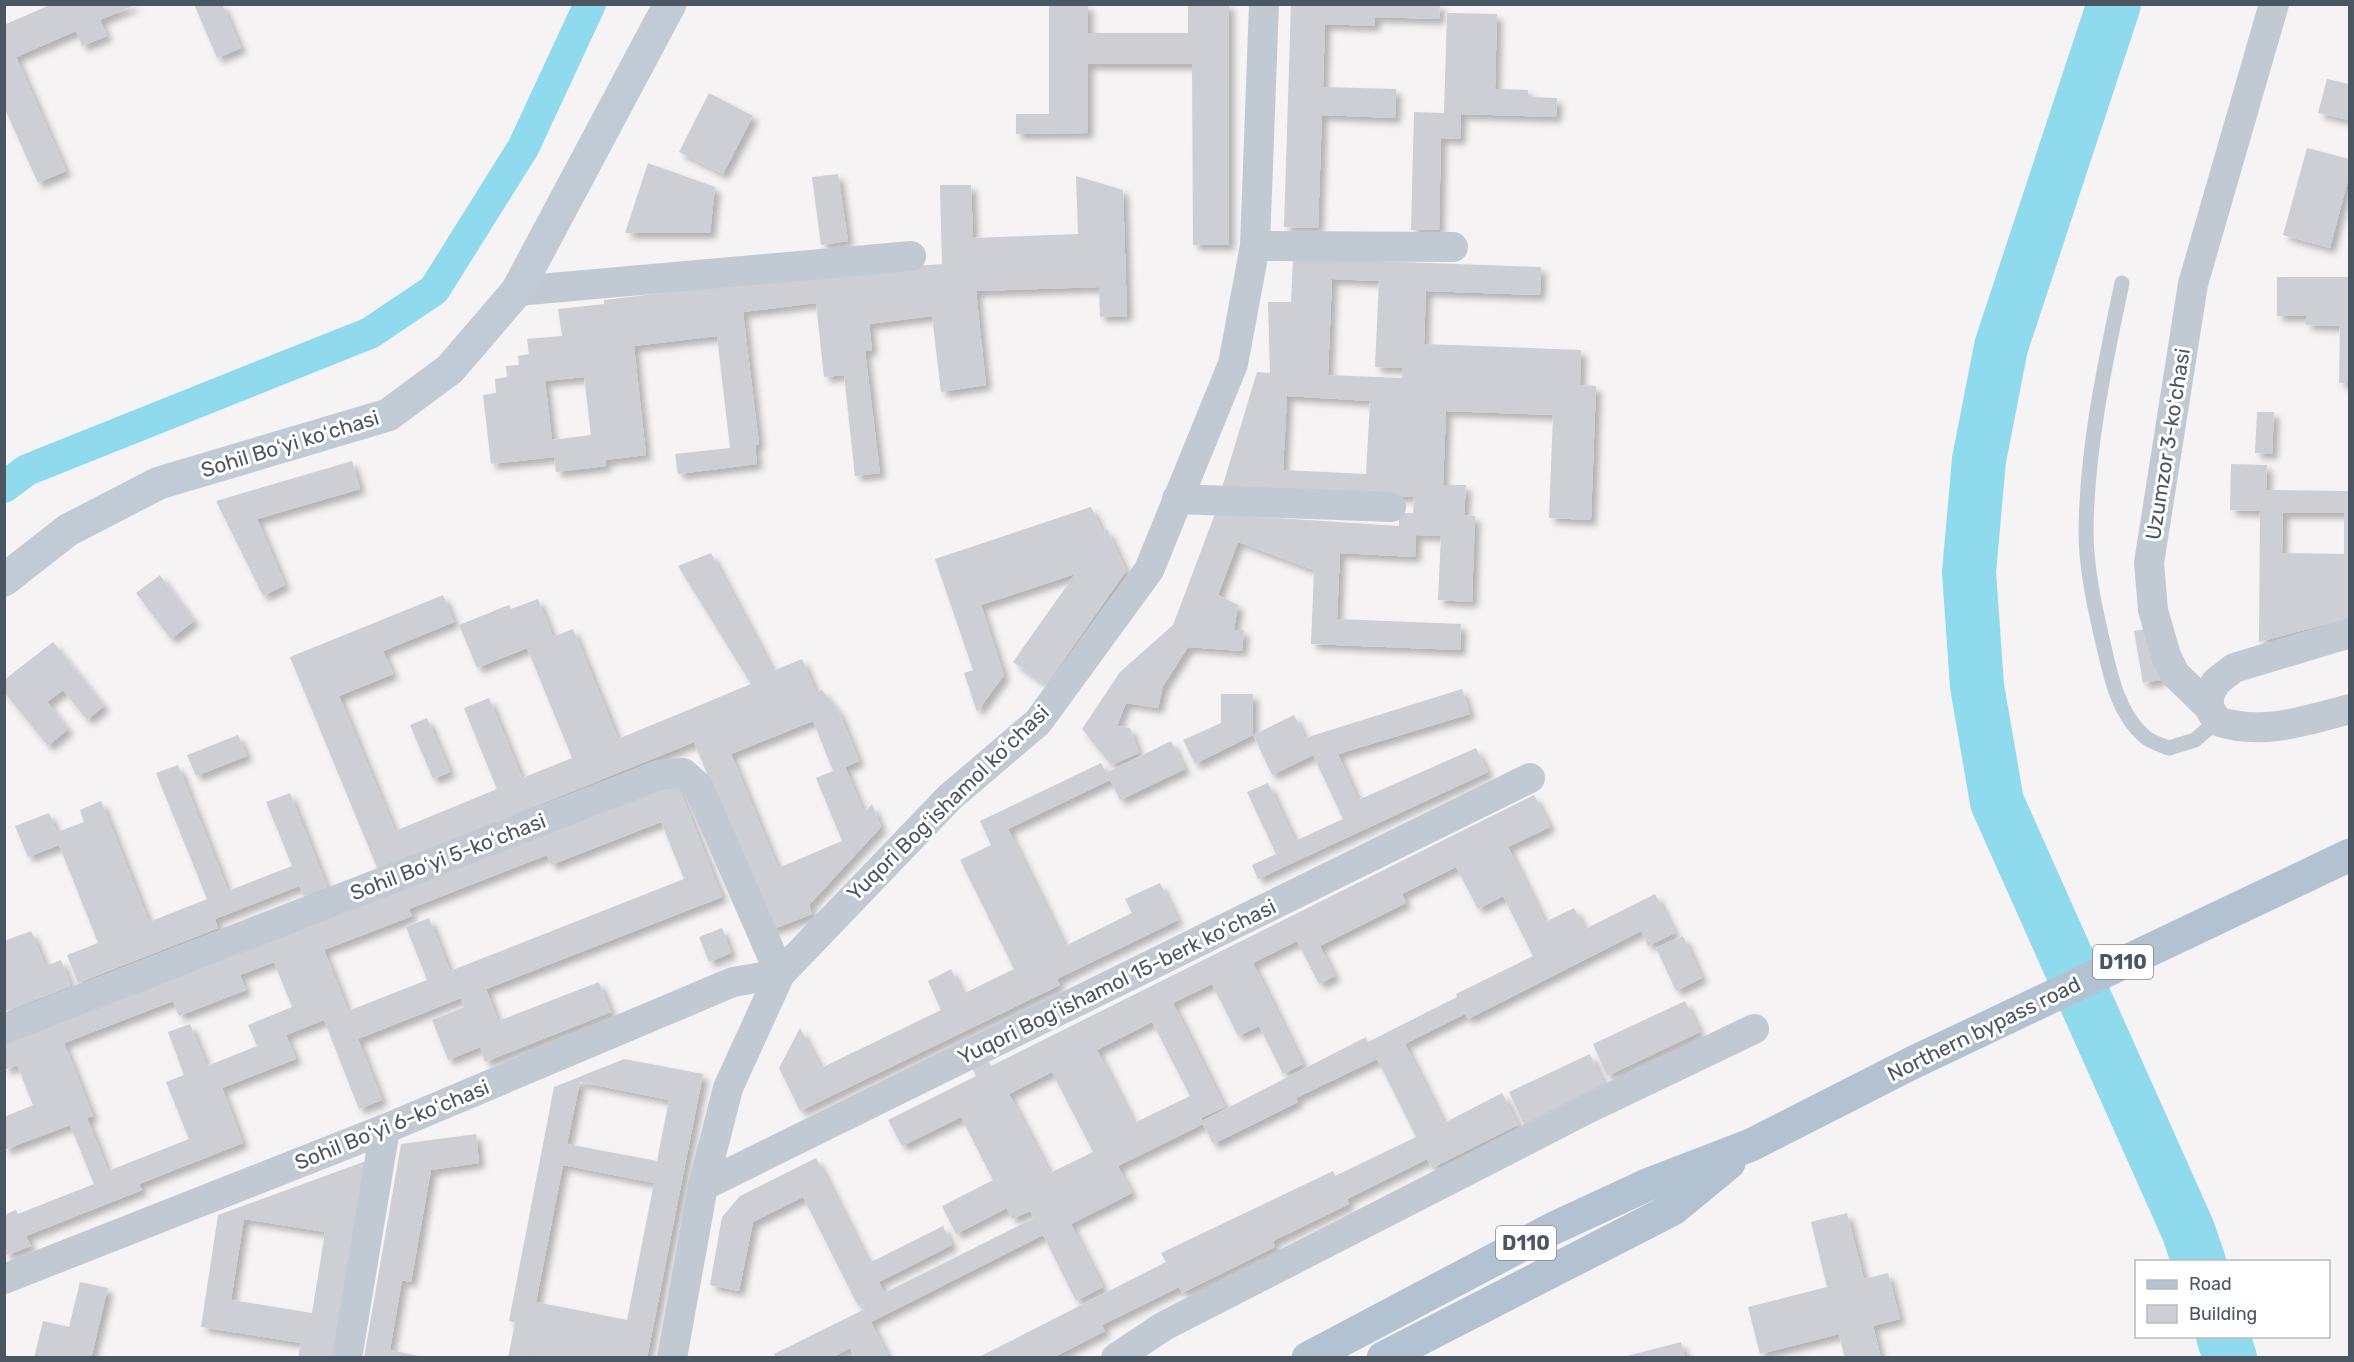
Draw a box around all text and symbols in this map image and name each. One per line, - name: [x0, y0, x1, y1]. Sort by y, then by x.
- street label: Uzumzor 3-koʻchasi: [2140, 346, 2195, 541]
- street label: Sohil Boʻyi koʻchasi: [198, 405, 382, 482]
- street label: Yuqori Bogʻishamol koʻchasi: [842, 700, 1054, 906]
- street label: Sohil Boʻyi 5-koʻchasi: [347, 808, 549, 905]
- street label: Yuqori Bogʻishamol 15-berk koʻchasi: [954, 893, 1280, 1070]
- road number: D110: [2093, 945, 2153, 979]
- street label: Northern bypass road: [1883, 971, 2084, 1086]
- street label: Sohil Boʻyi 6-koʻchasi: [291, 1074, 493, 1175]
- road number: D110: [1496, 1226, 1556, 1260]
- legend: [2135, 1260, 2330, 1338]
- text: Road: [2189, 1273, 2232, 1295]
- text: Building: [2189, 1303, 2257, 1325]

